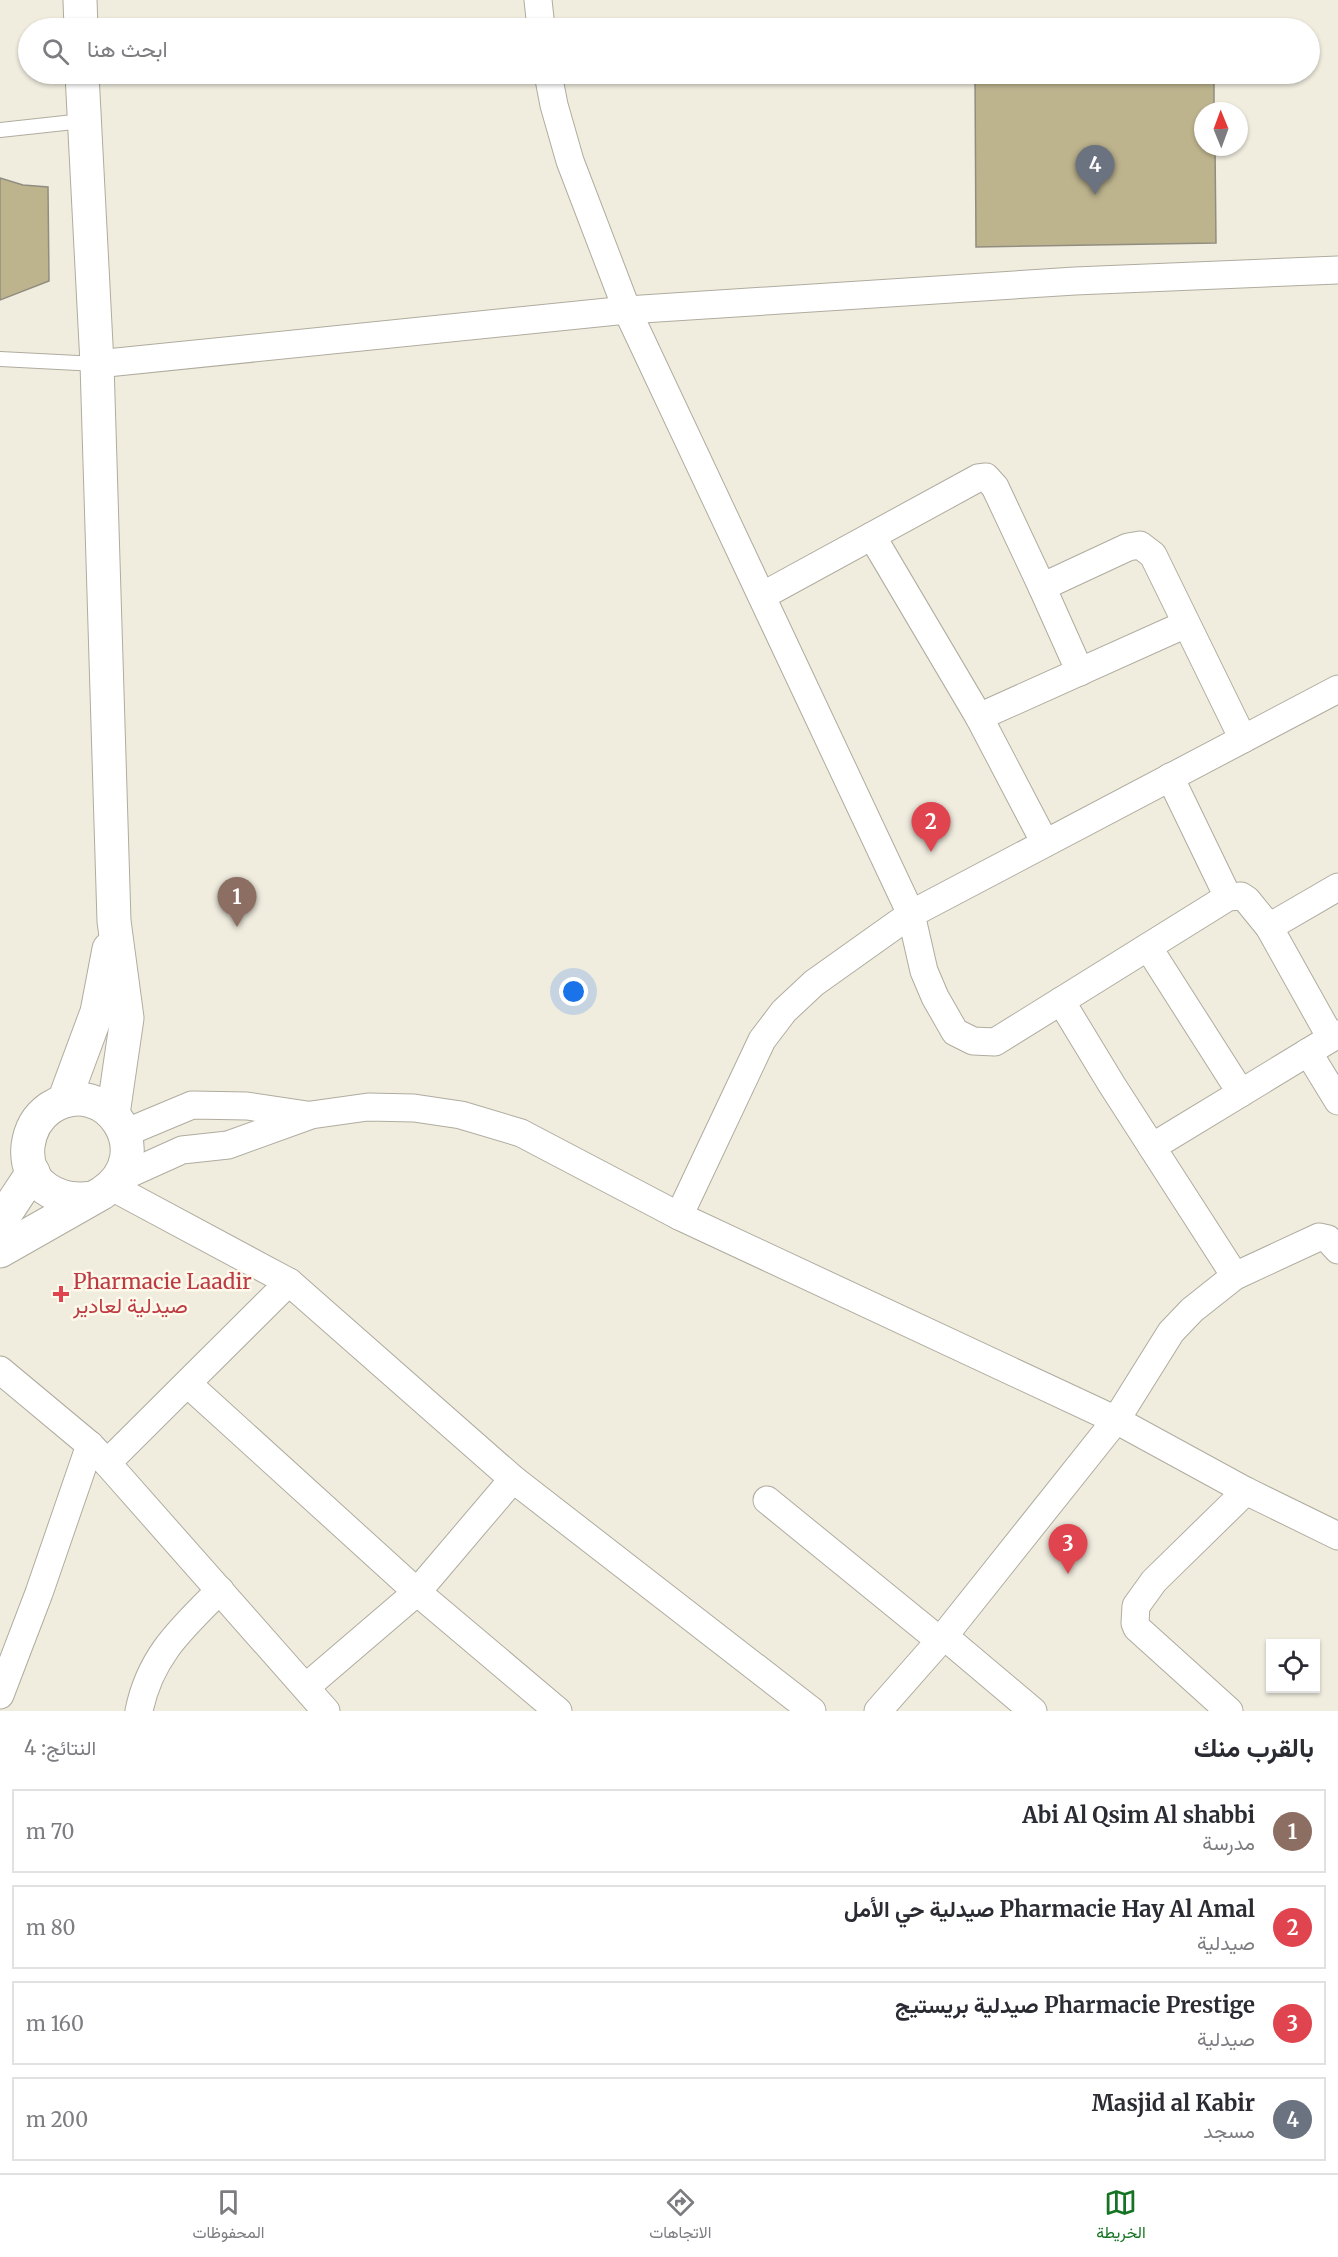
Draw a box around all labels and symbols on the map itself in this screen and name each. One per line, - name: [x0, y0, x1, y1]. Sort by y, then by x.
- north arrow: [1194, 102, 1248, 156]
- pin: 4: [1076, 146, 1114, 195]
- pin: 2: [912, 802, 950, 852]
- pin: 1: [218, 878, 256, 927]
- your location: [559, 977, 588, 1006]
- place label: Pharmacie Laadir صيدلية لعادير: [72, 1268, 252, 1319]
- marker: Pharmacie Laadir صيدلية لعادير: [54, 1287, 68, 1301]
- pin: 3: [1048, 1524, 1088, 1574]

